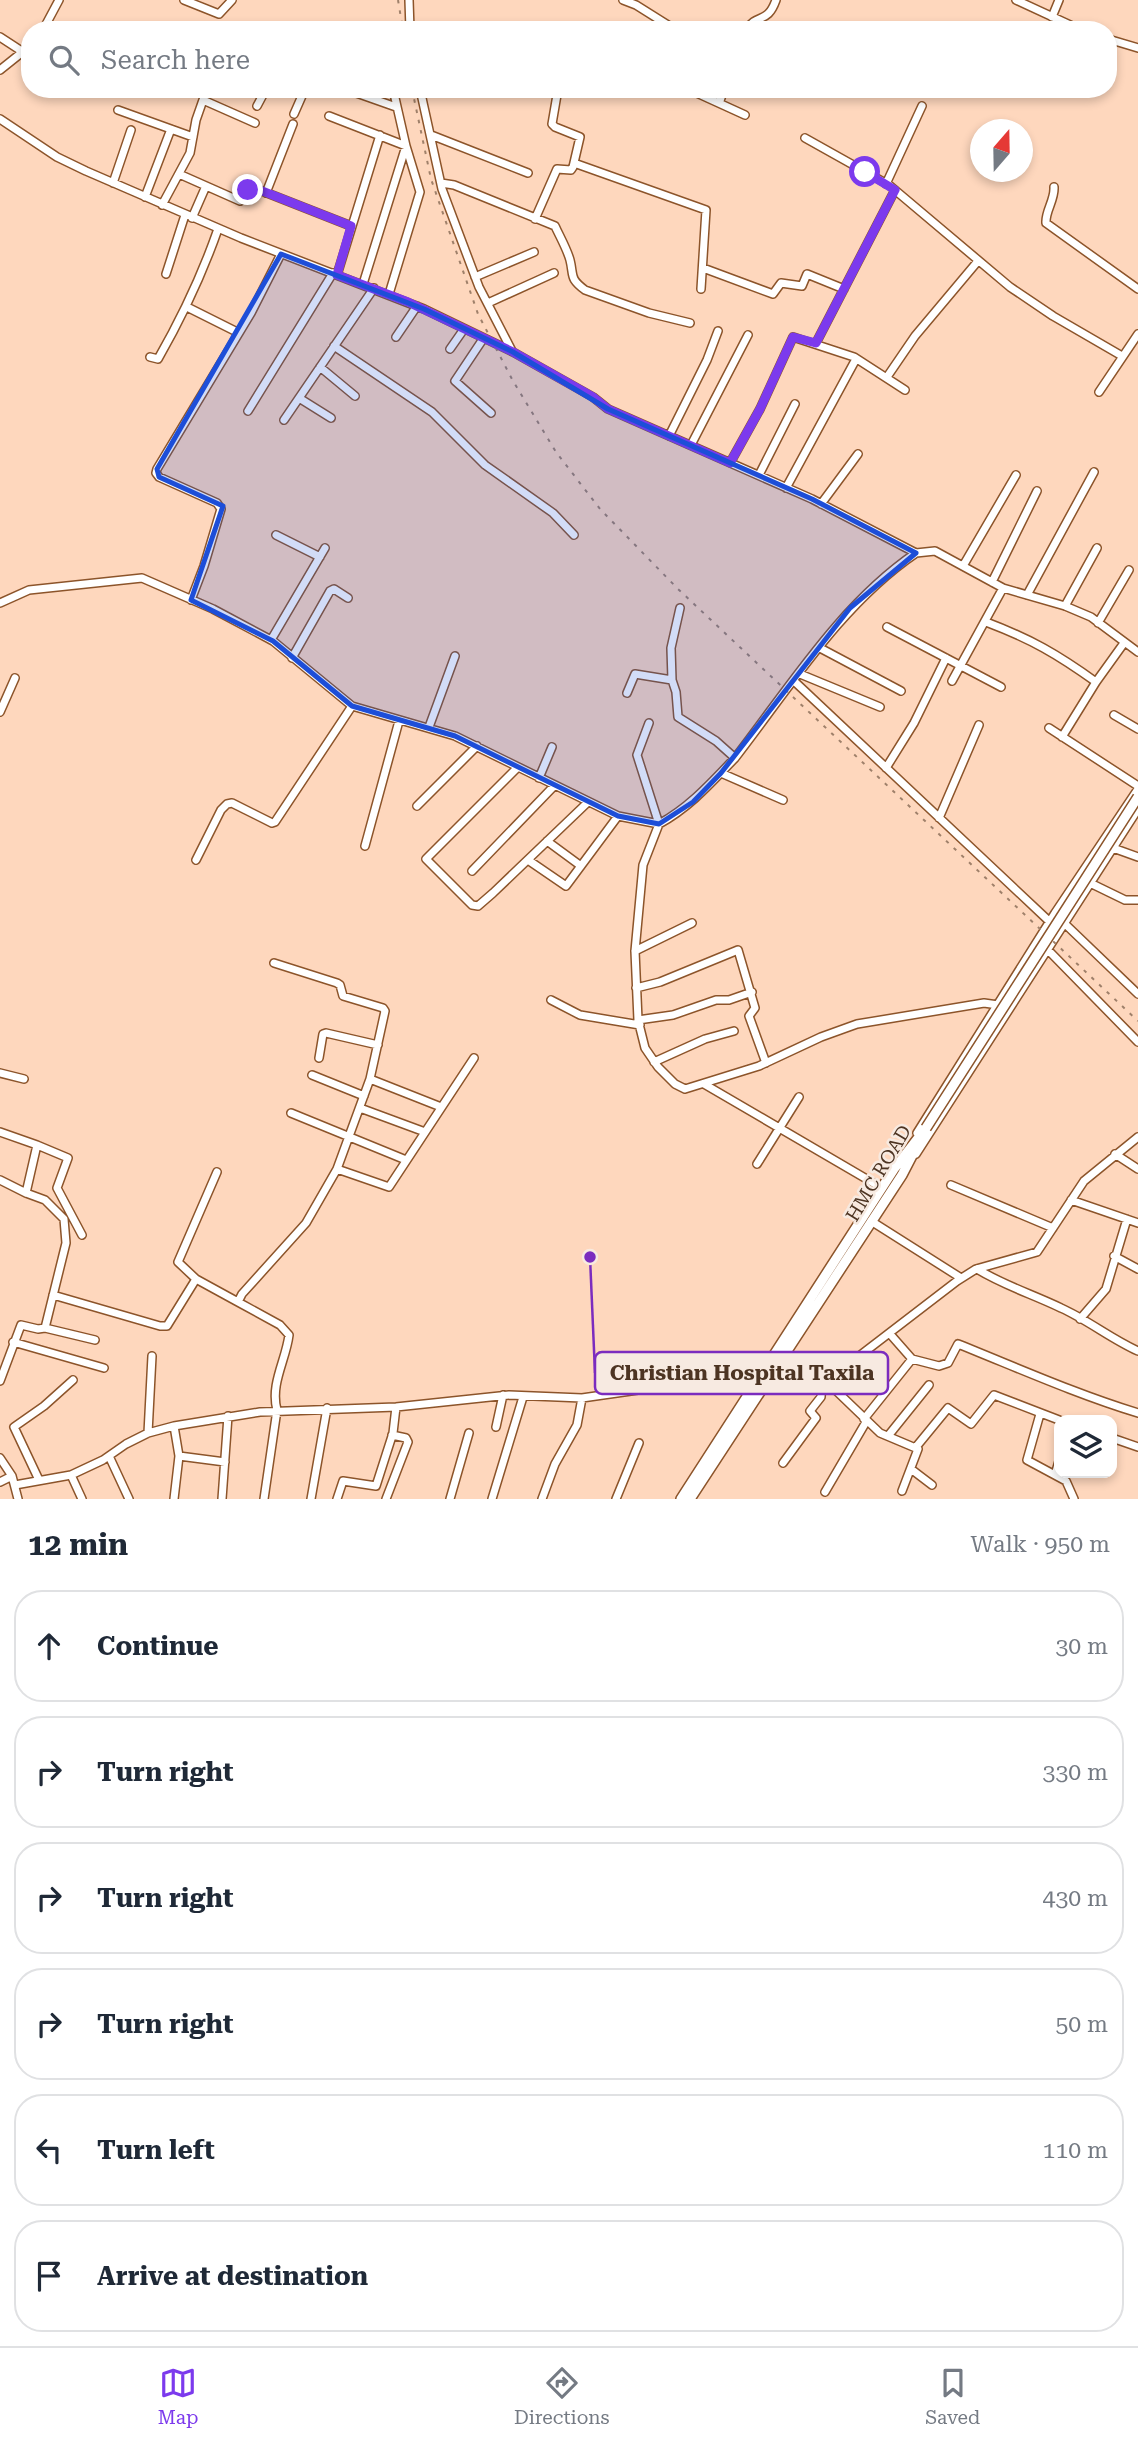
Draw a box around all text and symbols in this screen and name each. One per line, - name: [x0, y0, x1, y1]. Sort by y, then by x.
- search box: [21, 21, 1117, 98]
- icon: search: [45, 41, 83, 79]
- text: Search here: [101, 45, 250, 75]
- north arrow: [970, 119, 1033, 182]
- route start: [849, 156, 880, 187]
- route end: [232, 174, 263, 205]
- street label: HMC ROAD: [841, 1121, 916, 1226]
- callout: Christian Hospital Taxila: [595, 1352, 888, 1394]
- text: Christian Hospital Taxila: [610, 1361, 875, 1385]
- map controls: [1054, 1415, 1117, 1478]
- button: layers: [1054, 1415, 1117, 1478]
- text: 12 min: [28, 1527, 128, 1562]
- text: Walk · 950 m: [971, 1531, 1110, 1558]
- icon: ahead: [30, 1627, 68, 1665]
- text: Continue: [97, 1631, 219, 1661]
- text: 30 m: [1055, 1633, 1108, 1660]
- icon: right: [30, 1753, 68, 1791]
- text: Turn right: [97, 1757, 233, 1787]
- text: 330 m: [1043, 1759, 1108, 1786]
- icon: right: [30, 1879, 68, 1917]
- text: Turn right: [97, 1883, 233, 1913]
- text: 430 m: [1043, 1885, 1108, 1912]
- icon: right: [30, 2005, 68, 2043]
- text: Turn right: [97, 2009, 233, 2039]
- text: 50 m: [1055, 2011, 1108, 2038]
- icon: left: [30, 2131, 68, 2169]
- text: Turn left: [97, 2135, 215, 2165]
- text: 110 m: [1043, 2137, 1108, 2164]
- icon: arrive: [30, 2257, 68, 2295]
- text: Arrive at destination: [97, 2261, 368, 2291]
- tab: Map: [158, 2364, 198, 2429]
- tab: Directions: [514, 2364, 610, 2429]
- tab: Saved: [925, 2364, 980, 2429]

